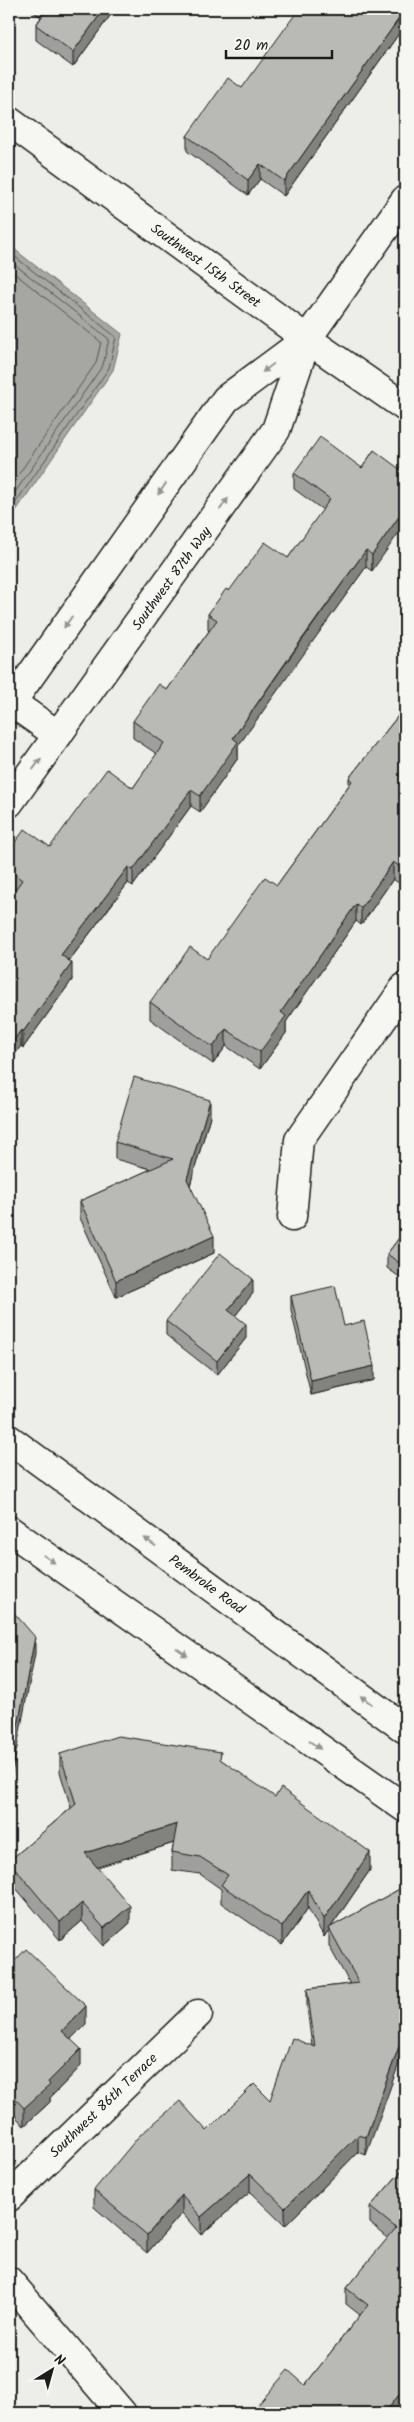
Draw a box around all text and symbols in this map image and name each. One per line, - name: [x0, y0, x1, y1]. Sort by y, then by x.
- scale bar: [226, 28, 333, 60]
- text: 20 m: [234, 34, 268, 58]
- street label: Southwest 15th Street: [146, 218, 266, 314]
- one-way arrow: [261, 363, 275, 373]
- one-way arrow: [157, 482, 167, 496]
- one-way arrow: [219, 497, 229, 510]
- street label: Southwest 87th Way: [127, 522, 217, 635]
- one-way arrow: [63, 615, 73, 629]
- one-way arrow: [32, 757, 42, 771]
- one-way arrow: [143, 1537, 157, 1547]
- street label: Pembroke Road: [164, 1549, 250, 1621]
- one-way arrow: [42, 1554, 55, 1564]
- one-way arrow: [175, 1647, 189, 1657]
- one-way arrow: [359, 1695, 373, 1705]
- one-way arrow: [308, 1740, 322, 1750]
- street label: Southwest 86th Terrace: [45, 2048, 163, 2163]
- north arrow: [28, 2344, 78, 2394]
- text: N: [49, 2349, 69, 2372]

